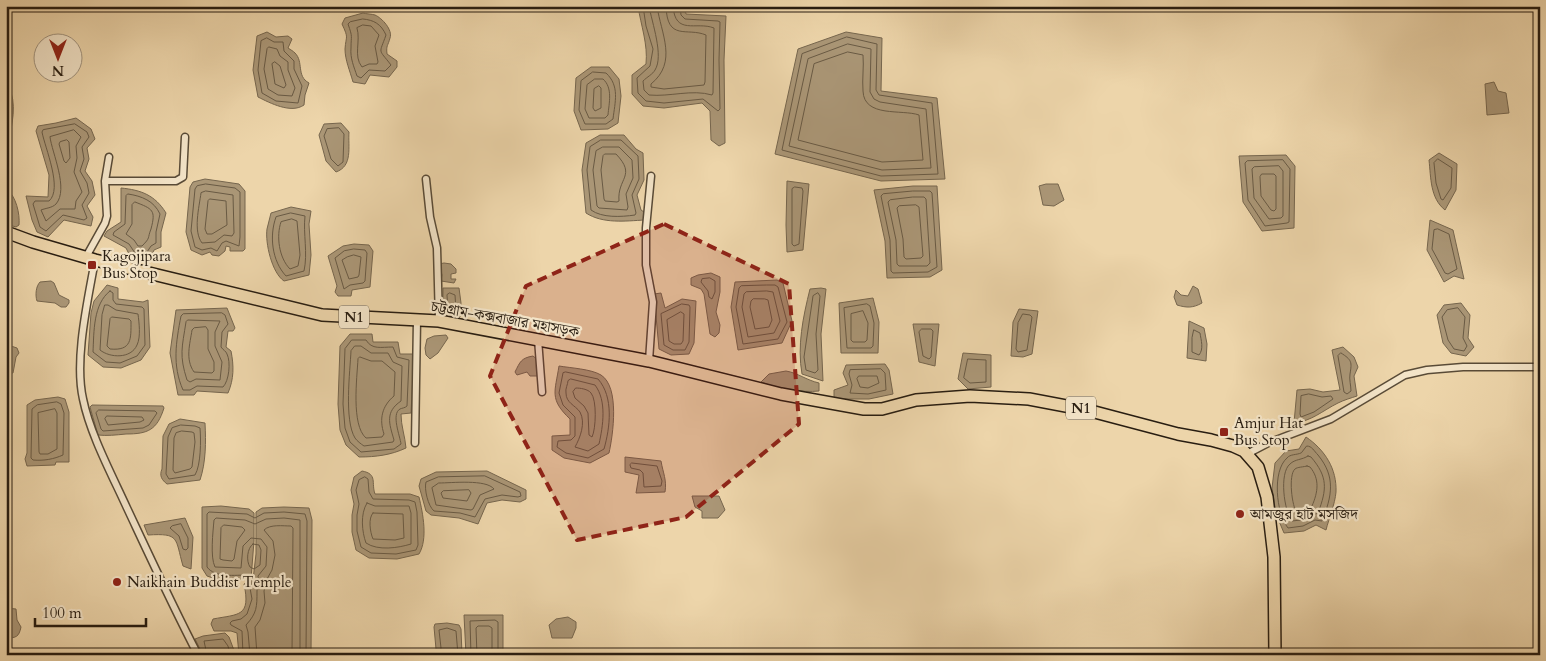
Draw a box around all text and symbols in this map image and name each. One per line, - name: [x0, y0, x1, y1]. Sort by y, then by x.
- north arrow: [32, 32, 82, 82]
- text: N: [52, 61, 64, 80]
- place label: Kagojipara Bus Stop: [102, 246, 172, 283]
- marker: Kagojipara Bus Stop: [86, 259, 98, 271]
- street label: চট্টগ্রাম-কক্সবাজার মহাসড়ক: [428, 296, 581, 342]
- road number: N1: [339, 306, 369, 328]
- road number: N1: [1066, 396, 1096, 419]
- place label: Amjur Hat Bus Stop: [1234, 413, 1303, 450]
- marker: Amjur Hat Bus Stop: [1218, 426, 1230, 438]
- place label: আমজুর হাট মসজিদ: [1249, 504, 1359, 524]
- marker: আমজুর হাট মসজিদ: [1234, 508, 1246, 520]
- place label: Naikhain Buddist Temple: [127, 572, 292, 592]
- marker: Naikhain Buddist Temple: [111, 576, 123, 588]
- scale bar: [35, 596, 146, 628]
- text: 100 m: [42, 603, 82, 623]

